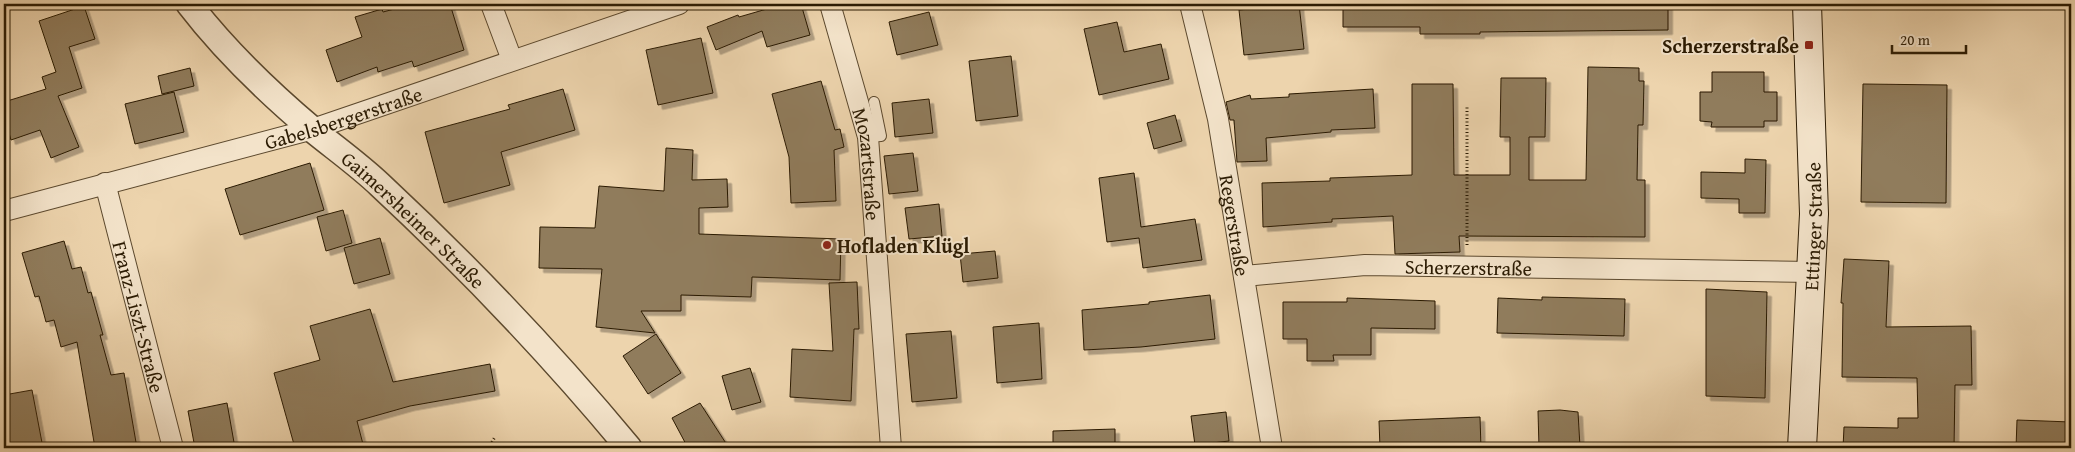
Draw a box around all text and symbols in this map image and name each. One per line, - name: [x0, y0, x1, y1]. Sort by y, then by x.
- scale bar: [1892, 22, 1966, 54]
- text: 20 m: [1900, 29, 1931, 50]
- place label: Scherzerstraße: [1662, 31, 1799, 60]
- marker: Scherzerstraße: [1803, 39, 1815, 51]
- street label: Gabelsbergerstraße: [261, 78, 426, 156]
- street label: Mozartstraße: [846, 104, 889, 221]
- street label: Gaimersheimer Straße: [336, 144, 492, 295]
- street label: Ettinger Straße: [1796, 162, 1829, 291]
- street label: Regerstraße: [1213, 172, 1258, 278]
- place label: Hofladen Klügl: [837, 231, 970, 260]
- street label: Franz-Liszt-Straße: [106, 238, 173, 396]
- marker: Hofladen Klügl: [821, 239, 833, 251]
- street label: Scherzerstraße: [1405, 251, 1532, 282]

